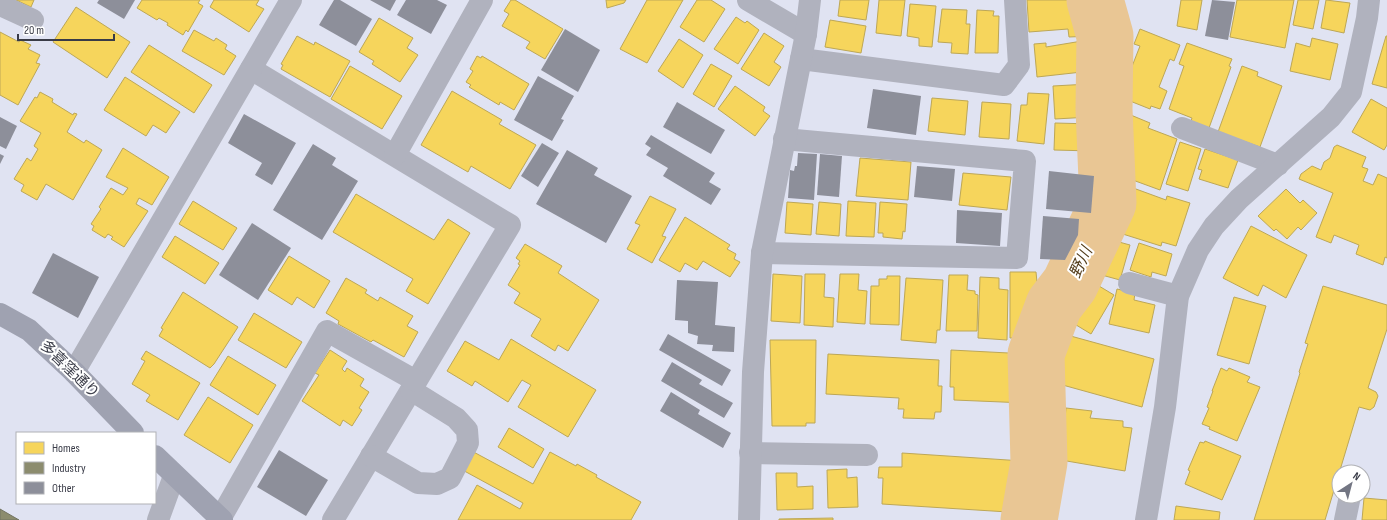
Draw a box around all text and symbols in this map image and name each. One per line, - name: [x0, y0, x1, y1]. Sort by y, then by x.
- scale bar: [18, 16, 114, 42]
- text: 20 m: [24, 23, 44, 38]
- water label: 野川: [1066, 242, 1098, 281]
- street label: 多喜窪通り: [36, 336, 103, 402]
- legend: [16, 432, 156, 504]
- text: Homes: [52, 441, 80, 456]
- text: Industry: [52, 461, 86, 476]
- north arrow: [1331, 464, 1371, 504]
- text: N: [1350, 469, 1363, 483]
- text: Other: [52, 481, 76, 496]

